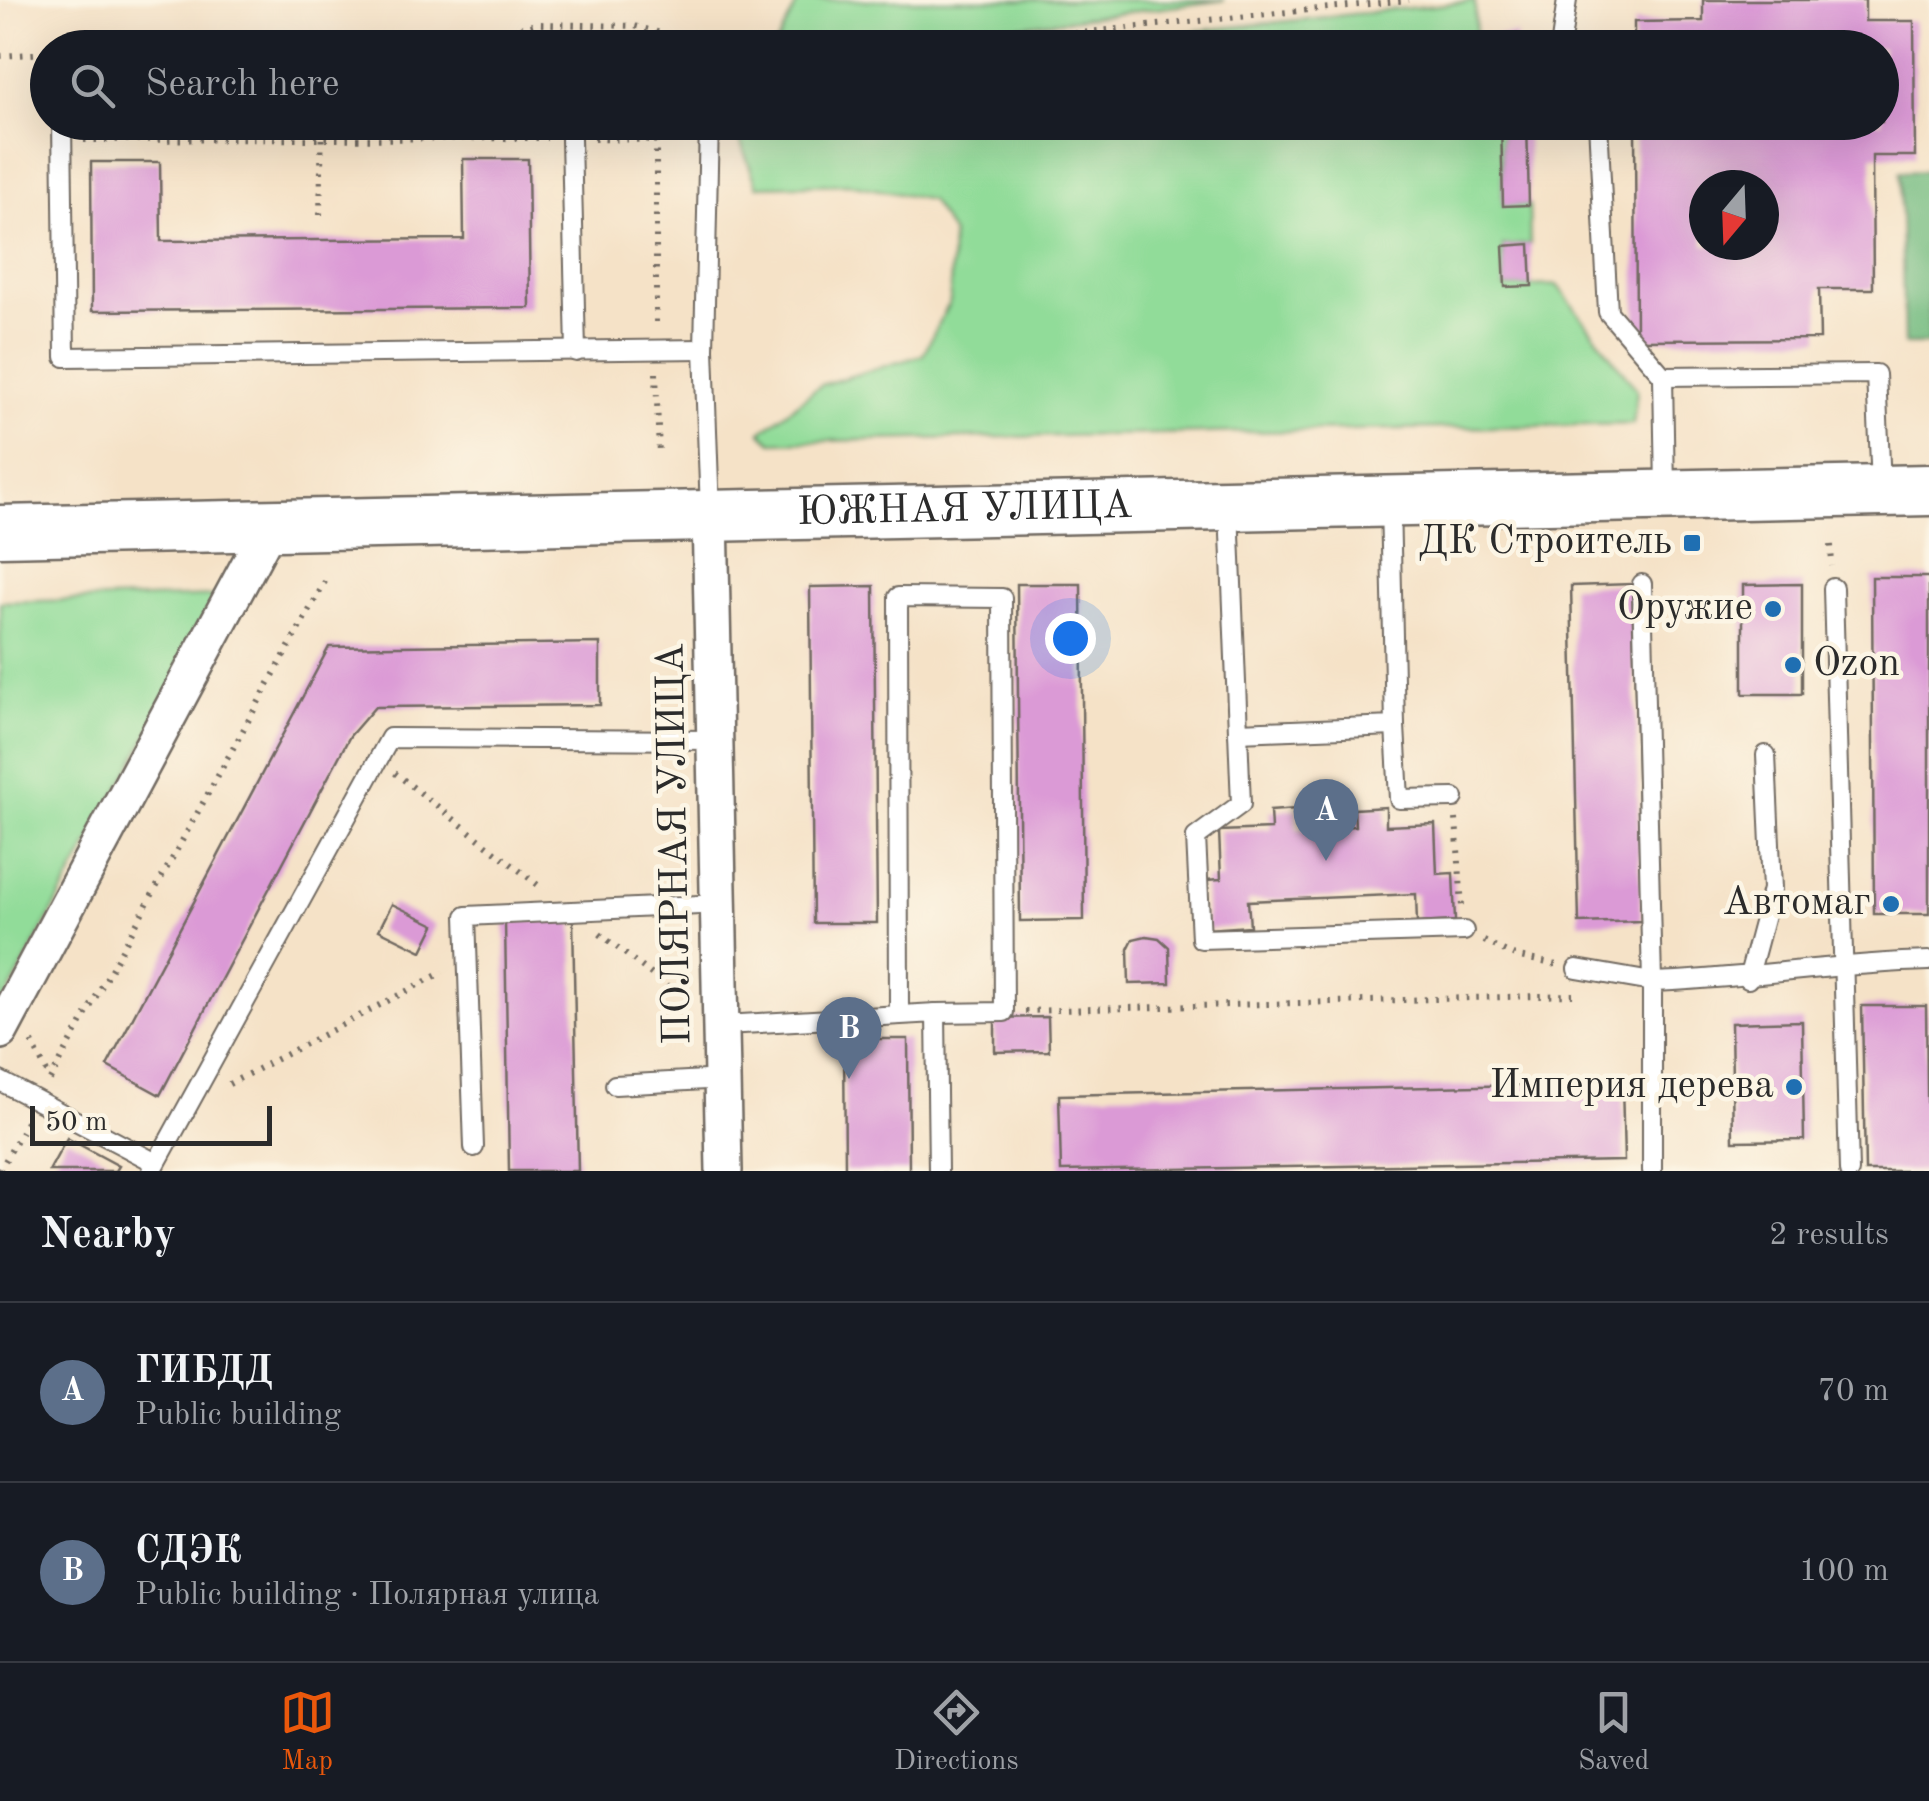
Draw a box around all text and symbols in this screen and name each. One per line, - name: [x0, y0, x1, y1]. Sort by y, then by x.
- search box: [30, 30, 1899, 140]
- icon: search: [65, 58, 120, 113]
- text: Search here: [145, 66, 340, 104]
- north arrow: [1689, 170, 1779, 260]
- street label: ЮЖНАЯ УЛИЦА: [797, 487, 1133, 534]
- place label: ДК Строитель: [1418, 523, 1672, 563]
- marker: ДК Строитель: [1681, 532, 1703, 554]
- place label: Оружие: [1617, 589, 1753, 629]
- marker: Оружие: [1762, 598, 1784, 620]
- your location: [1045, 613, 1096, 664]
- street label: ПОЛЯРНАЯ УЛИЦА: [652, 643, 700, 1045]
- place label: Ozon: [1813, 645, 1900, 685]
- marker: Ozon: [1782, 654, 1804, 676]
- pin: A: [1294, 778, 1358, 861]
- place label: Автомаг: [1722, 884, 1871, 924]
- marker: Автомаг: [1880, 893, 1902, 915]
- pin: B: [816, 996, 882, 1079]
- place label: Империя дерева: [1490, 1067, 1774, 1107]
- marker: Империя дерева: [1783, 1076, 1805, 1098]
- scale bar: [30, 1101, 272, 1146]
- text: 50 m: [45, 1109, 108, 1137]
- text: Nearby: [40, 1215, 176, 1257]
- text: 2 results: [1769, 1220, 1889, 1252]
- text: ГИБДД: [135, 1353, 273, 1391]
- text: A: [60, 1376, 85, 1408]
- text: 70 m: [1818, 1376, 1889, 1408]
- text: Public building: [135, 1400, 341, 1432]
- text: СДЭК: [135, 1533, 242, 1571]
- text: B: [61, 1556, 84, 1588]
- text: 100 m: [1799, 1556, 1889, 1588]
- text: Public building · Полярная улица: [135, 1580, 599, 1612]
- tab: Map: [280, 1685, 335, 1780]
- tab: Directions: [894, 1685, 1019, 1780]
- tab: Saved: [1578, 1685, 1649, 1780]

